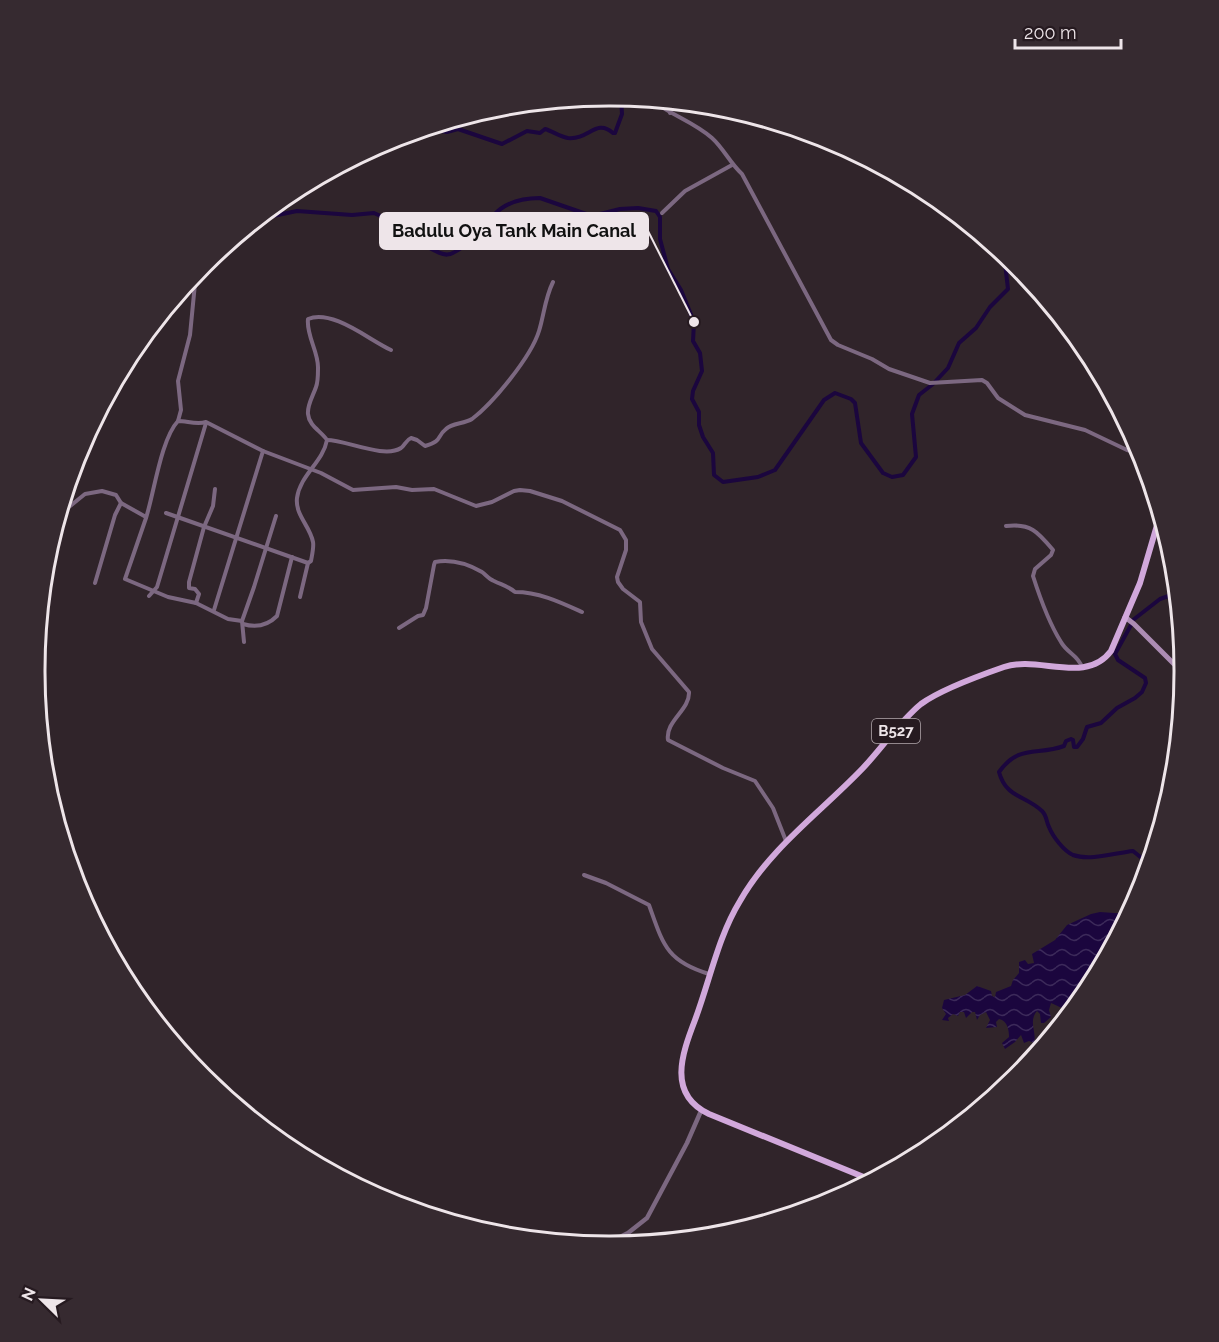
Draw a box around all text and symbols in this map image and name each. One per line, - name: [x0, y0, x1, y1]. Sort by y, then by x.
- scale bar: [1015, 12, 1122, 50]
- text: 200 m: [1024, 22, 1077, 43]
- callout: Badulu Oya Tank Main Canal: [380, 213, 648, 249]
- text: Badulu Oya Tank Main Canal: [392, 220, 636, 241]
- road number: B527: [872, 719, 920, 743]
- north arrow: [12, 1270, 72, 1330]
- text: N: [18, 1285, 40, 1304]

